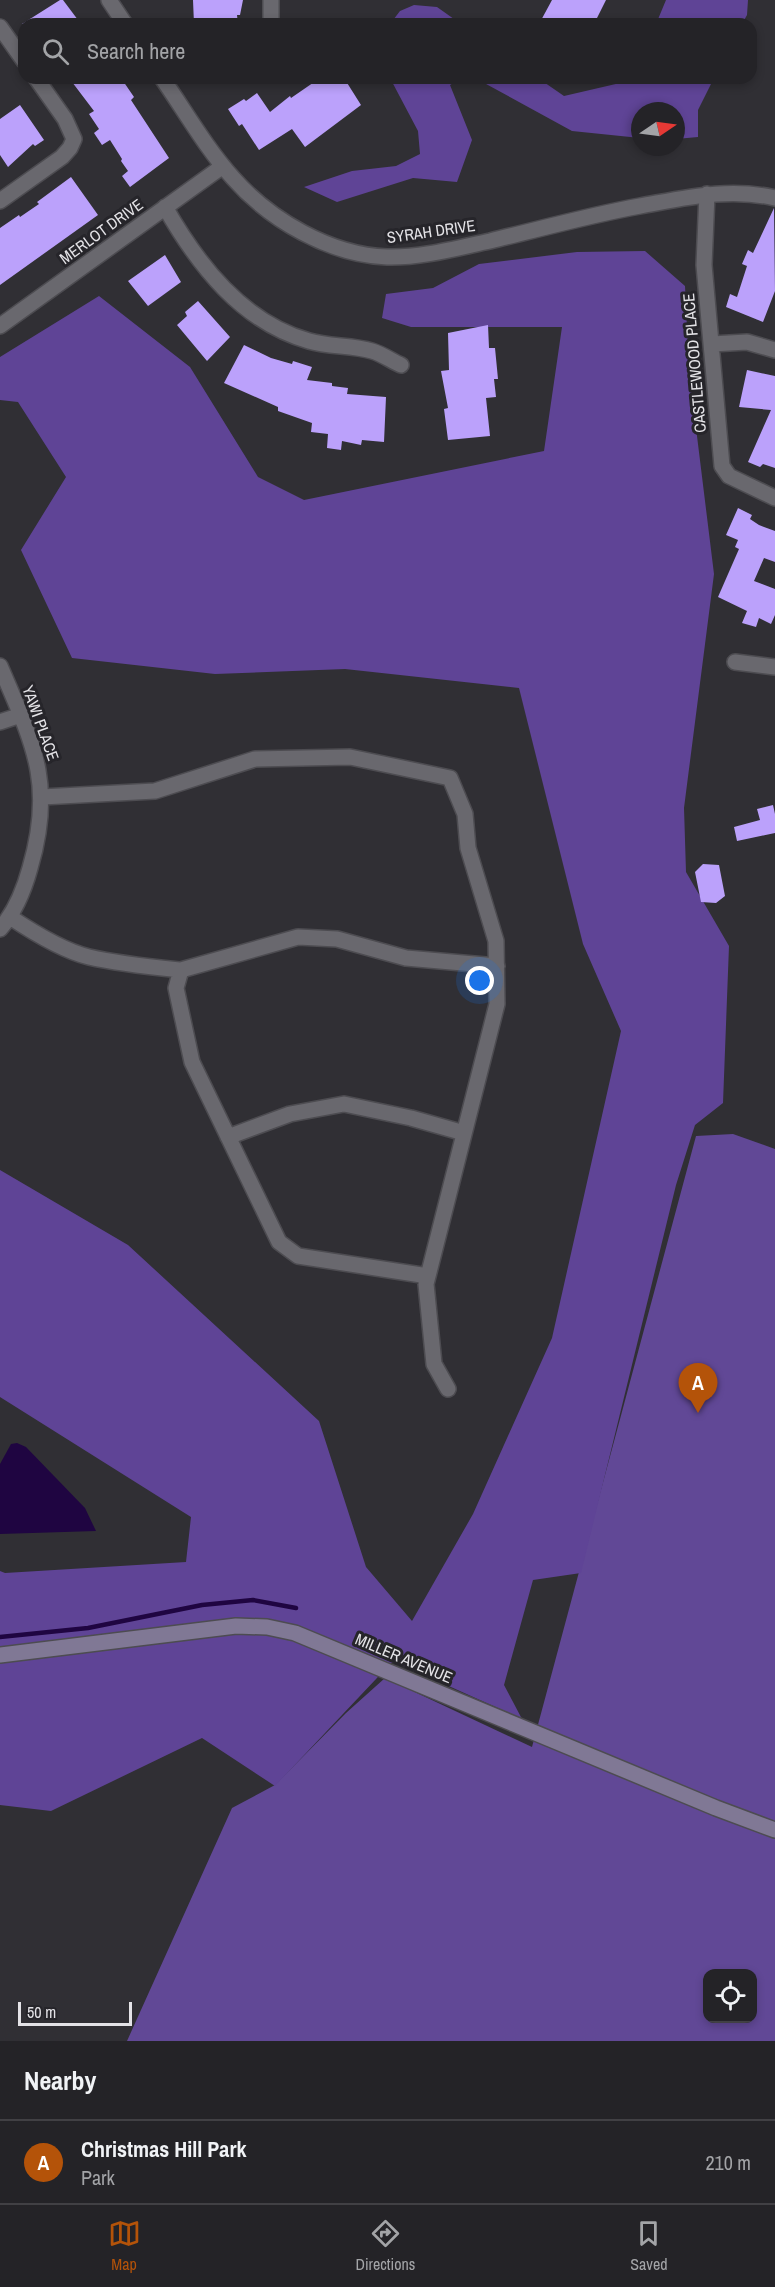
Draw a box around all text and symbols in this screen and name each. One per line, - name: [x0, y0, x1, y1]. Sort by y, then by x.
- search box: [18, 18, 757, 84]
- icon: search: [39, 35, 72, 68]
- text: Search here: [87, 36, 185, 66]
- north arrow: [631, 102, 685, 156]
- street label: MERLOT DRIVE: [55, 193, 147, 269]
- street label: SYRAH DRIVE: [385, 214, 477, 248]
- street label: CASTLEWOOD PLACE: [677, 292, 711, 434]
- street label: YAWI PLACE: [17, 682, 65, 764]
- your location: [465, 966, 494, 995]
- pin: A: [678, 1364, 718, 1413]
- street label: MILLER AVENUE: [352, 1628, 456, 1688]
- map controls: [703, 1969, 757, 2023]
- button: locate: [703, 1969, 757, 2023]
- scale bar: [18, 1999, 132, 2026]
- text: 50 m: [27, 2001, 56, 2023]
- text: Nearby: [24, 2063, 96, 2098]
- text: Christmas Hill Park: [81, 2134, 246, 2164]
- text: A: [38, 2149, 49, 2176]
- text: 210 m: [705, 2149, 751, 2176]
- text: Park: [81, 2164, 115, 2191]
- tab: Map: [108, 2217, 141, 2275]
- tab: Directions: [356, 2217, 415, 2275]
- tab: Saved: [630, 2217, 668, 2275]

